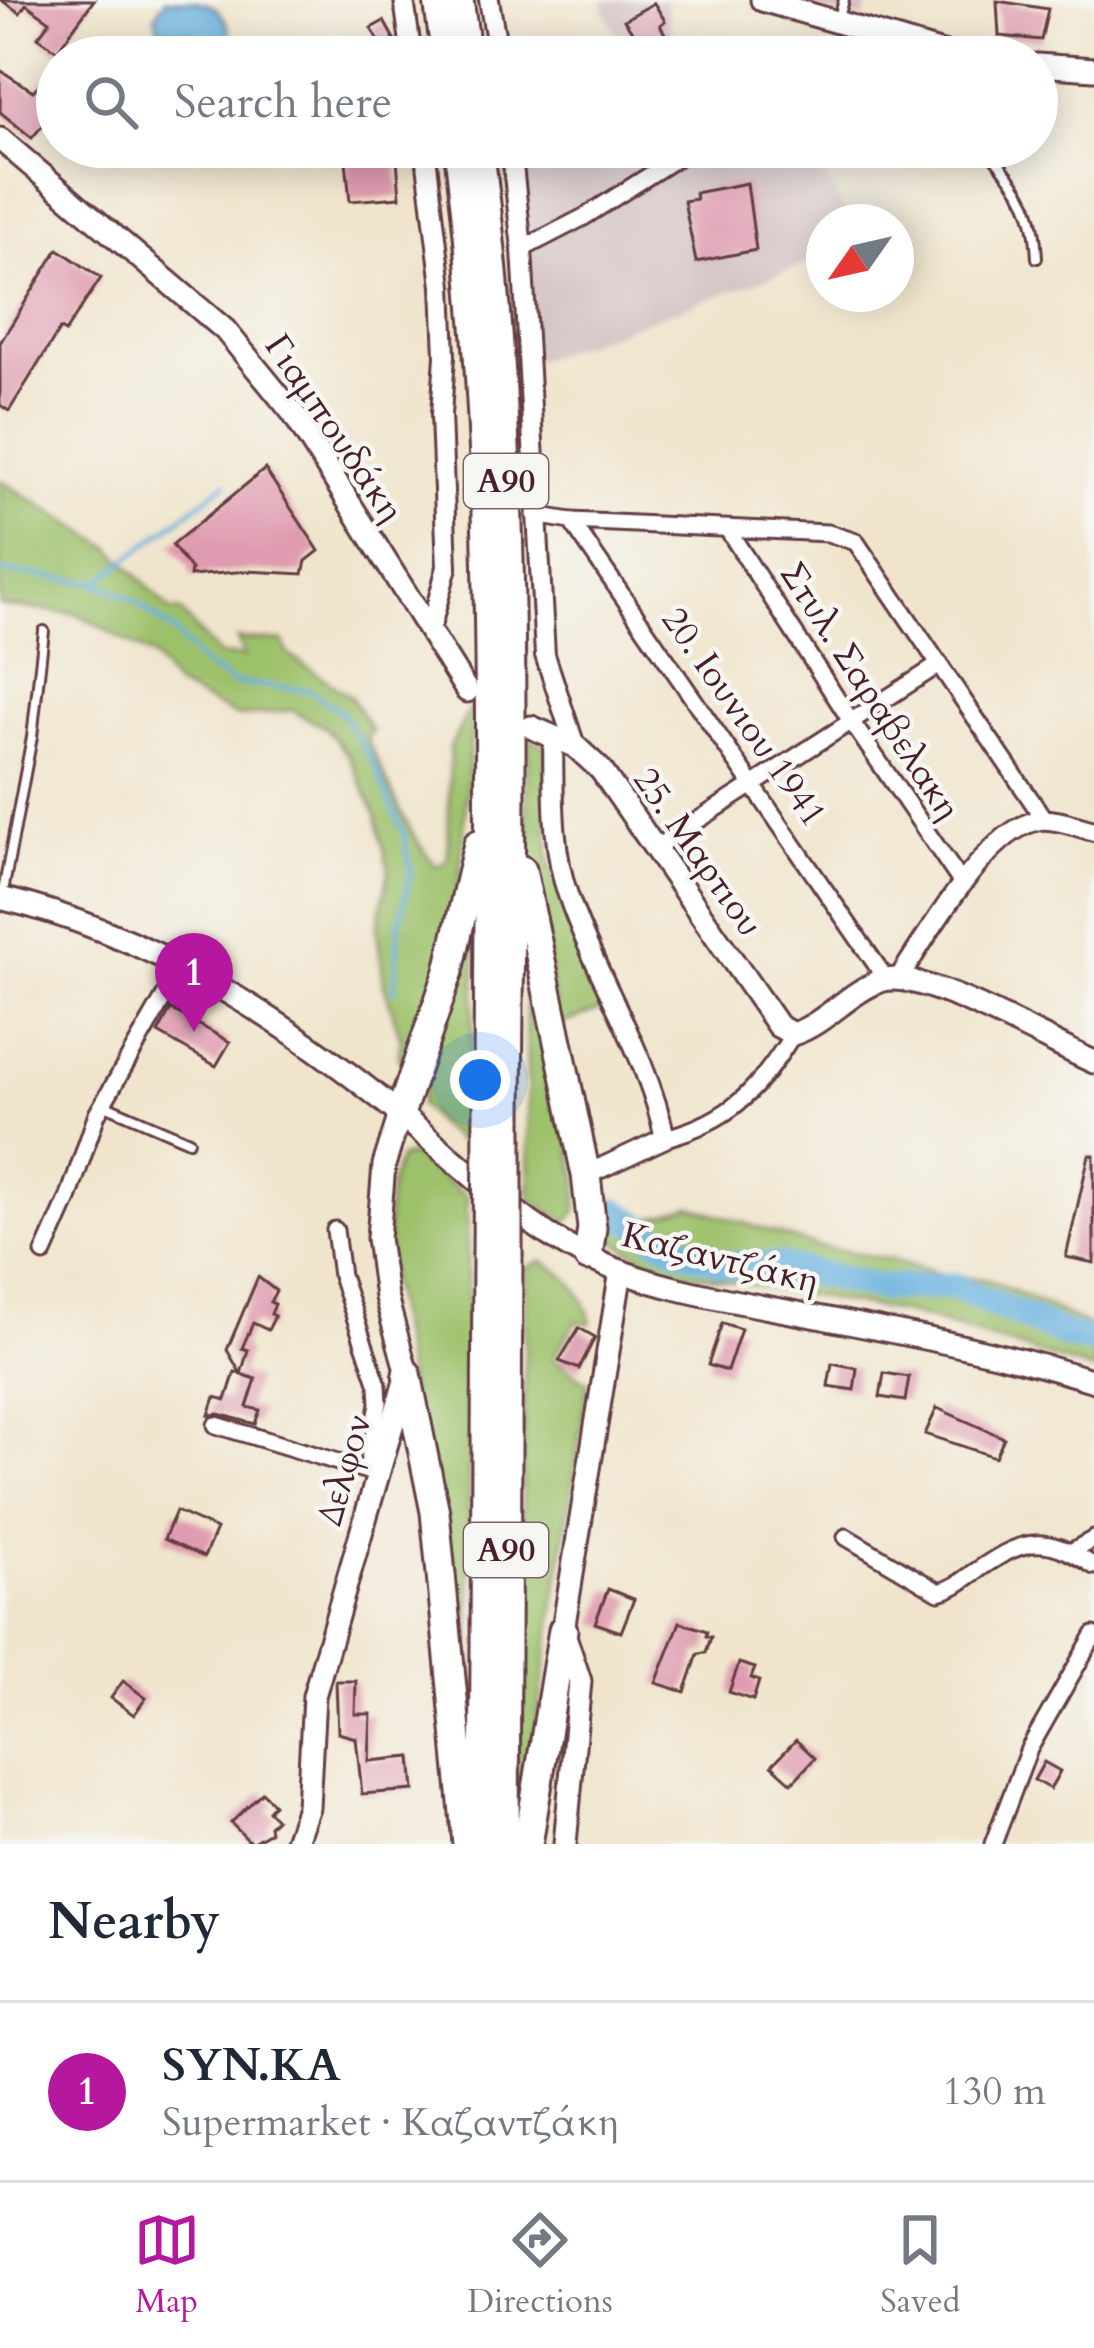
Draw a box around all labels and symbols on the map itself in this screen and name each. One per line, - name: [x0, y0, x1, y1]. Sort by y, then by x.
- north arrow: [806, 204, 914, 312]
- street label: Γιαμπουδάκη: [253, 324, 415, 532]
- road number: Α90: [464, 454, 548, 508]
- street label: Στυλ. Σαραβελακη: [768, 553, 972, 829]
- street label: 20. Ιουνιου 1941: [650, 598, 838, 836]
- street label: 25. Μαρτιου: [622, 758, 774, 946]
- pin: 1: [155, 933, 233, 1032]
- your location: [450, 1050, 510, 1110]
- street label: Καζαντζάκη: [617, 1210, 823, 1306]
- street label: Δελφον: [305, 1409, 383, 1531]
- road number: Α90: [464, 1523, 548, 1577]

